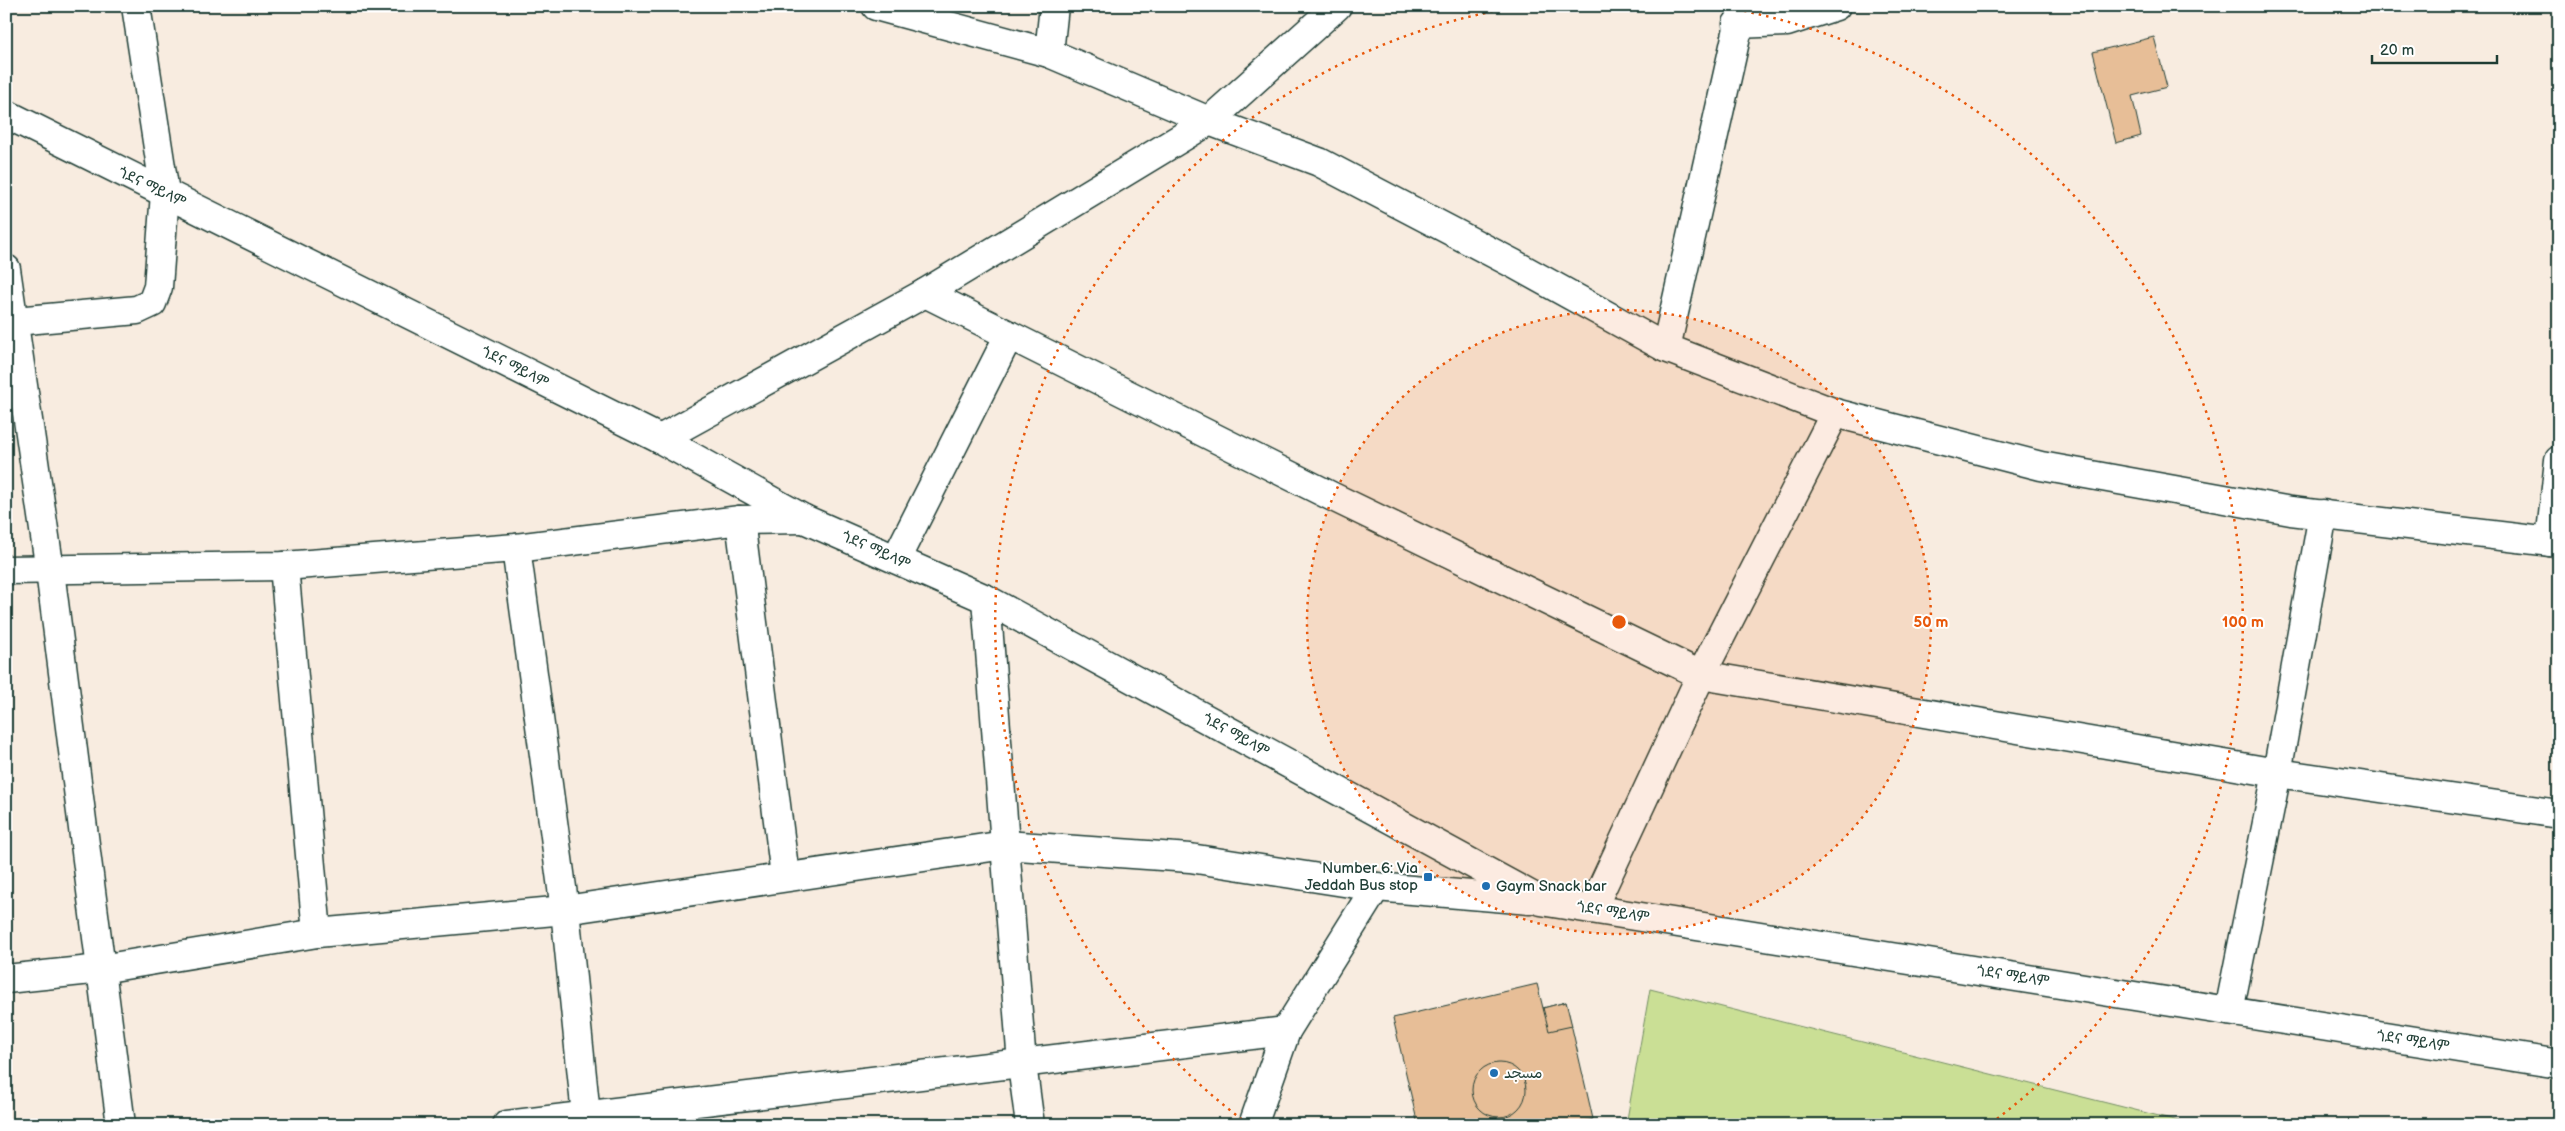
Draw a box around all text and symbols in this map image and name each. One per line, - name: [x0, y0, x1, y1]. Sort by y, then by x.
- scale bar: [2372, 32, 2498, 64]
- text: 20 m: [2380, 41, 2414, 60]
- street label: ጎደና ማይላም: [115, 163, 189, 212]
- street label: ጎደና ማይላም: [478, 342, 552, 393]
- street label: ጎደና ማይላም: [838, 527, 913, 574]
- centre of rings: [1610, 613, 1628, 631]
- text: 50 m: [1914, 613, 1949, 632]
- text: 100 m: [2222, 613, 2264, 632]
- street label: ጎደና ማይላም: [1199, 709, 1272, 762]
- place label: Number 6: Via Jeddah Bus stop: [1305, 859, 1418, 895]
- marker: Number 6: Via Jeddah Bus stop: [1422, 871, 1434, 883]
- place label: Gaym Snack bar: [1496, 877, 1607, 896]
- marker: Gaym Snack bar: [1480, 880, 1492, 892]
- street label: ጎደና ማይላም: [1575, 897, 1651, 928]
- street label: ጎደና ማይላም: [1975, 961, 2051, 992]
- street label: ጎደና ማይላም: [2375, 1026, 2451, 1057]
- place label: مسجد: [1504, 1064, 1543, 1083]
- marker: مسجد: [1488, 1067, 1500, 1079]

